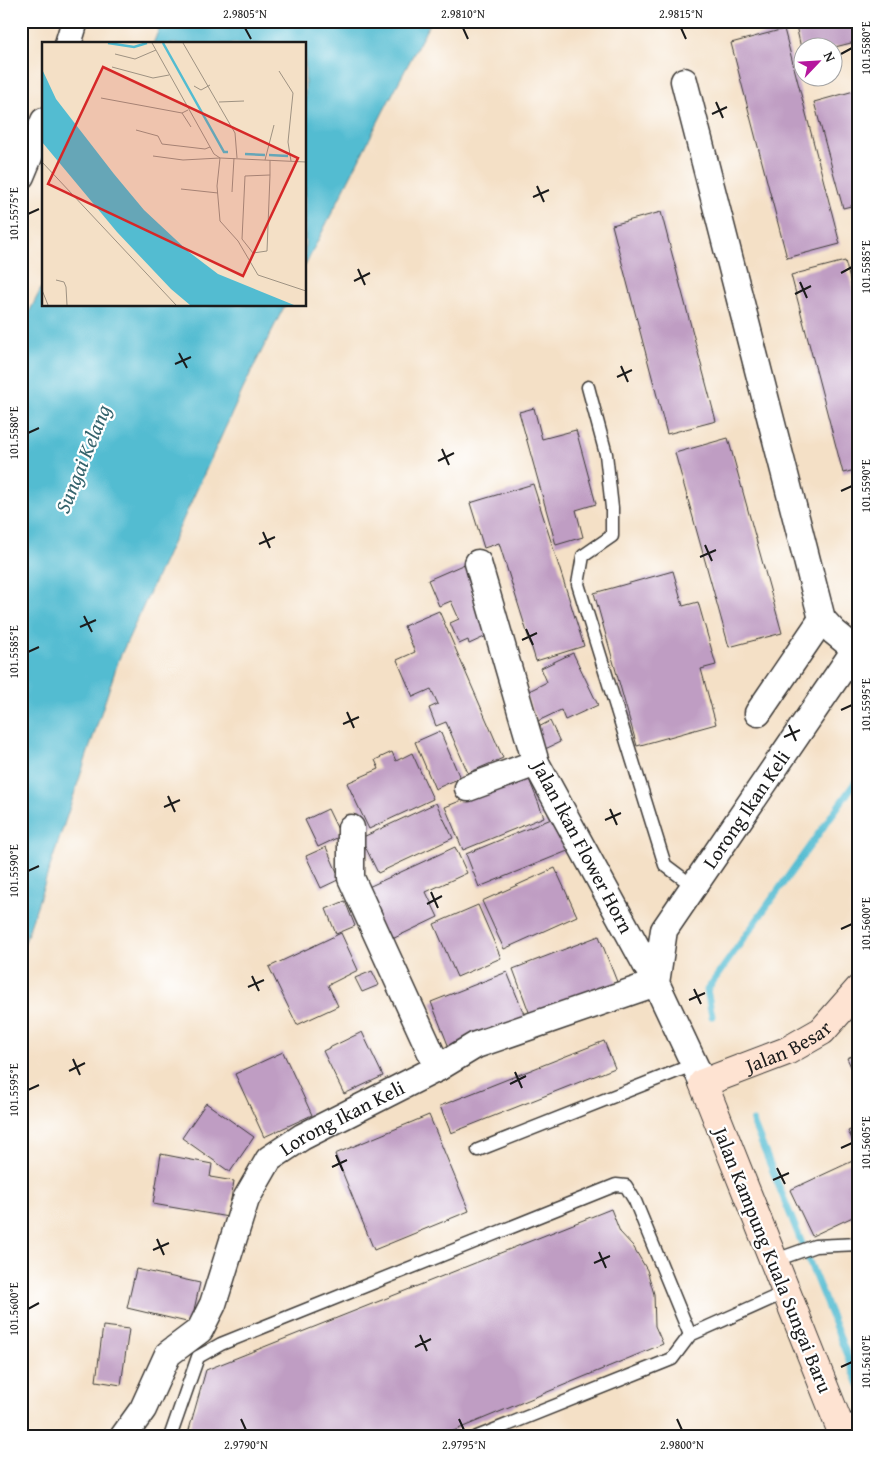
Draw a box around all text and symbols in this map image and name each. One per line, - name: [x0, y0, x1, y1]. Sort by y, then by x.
- text: 2.9805°N: [223, 5, 267, 22]
- text: 2.9810°N: [441, 5, 485, 22]
- text: 2.9815°N: [659, 5, 703, 22]
- text: 101.5580°E: [857, 21, 874, 75]
- north arrow: [792, 38, 842, 88]
- inset map: [42, 42, 306, 306]
- text: N: [819, 48, 841, 66]
- text: 101.5575°E: [5, 187, 22, 241]
- text: 101.5585°E: [857, 240, 874, 294]
- water label: Sungai Kelang: [47, 399, 119, 518]
- text: 101.5580°E: [5, 406, 22, 460]
- text: 101.5590°E: [857, 459, 874, 513]
- text: 101.5585°E: [5, 625, 22, 679]
- text: 101.5595°E: [857, 678, 874, 732]
- street label: Lorong Ikan Keli: [695, 744, 797, 874]
- street label: Jalan Ikan Flower Horn: [524, 753, 641, 938]
- text: 101.5590°E: [5, 844, 22, 898]
- text: 101.5600°E: [857, 897, 874, 951]
- street label: Jalan Besar: [738, 1014, 839, 1081]
- text: 101.5595°E: [5, 1063, 22, 1117]
- street label: Lorong Ikan Keli: [273, 1072, 409, 1162]
- text: 101.5605°E: [857, 1116, 874, 1170]
- street label: Jalan Kampung Kuala Sungai Baru: [706, 1120, 840, 1397]
- text: 101.5600°E: [5, 1282, 22, 1336]
- text: 101.5610°E: [857, 1335, 874, 1389]
- text: 2.9790°N: [224, 1436, 268, 1453]
- text: 2.9795°N: [442, 1436, 486, 1453]
- text: 2.9800°N: [660, 1436, 704, 1453]

